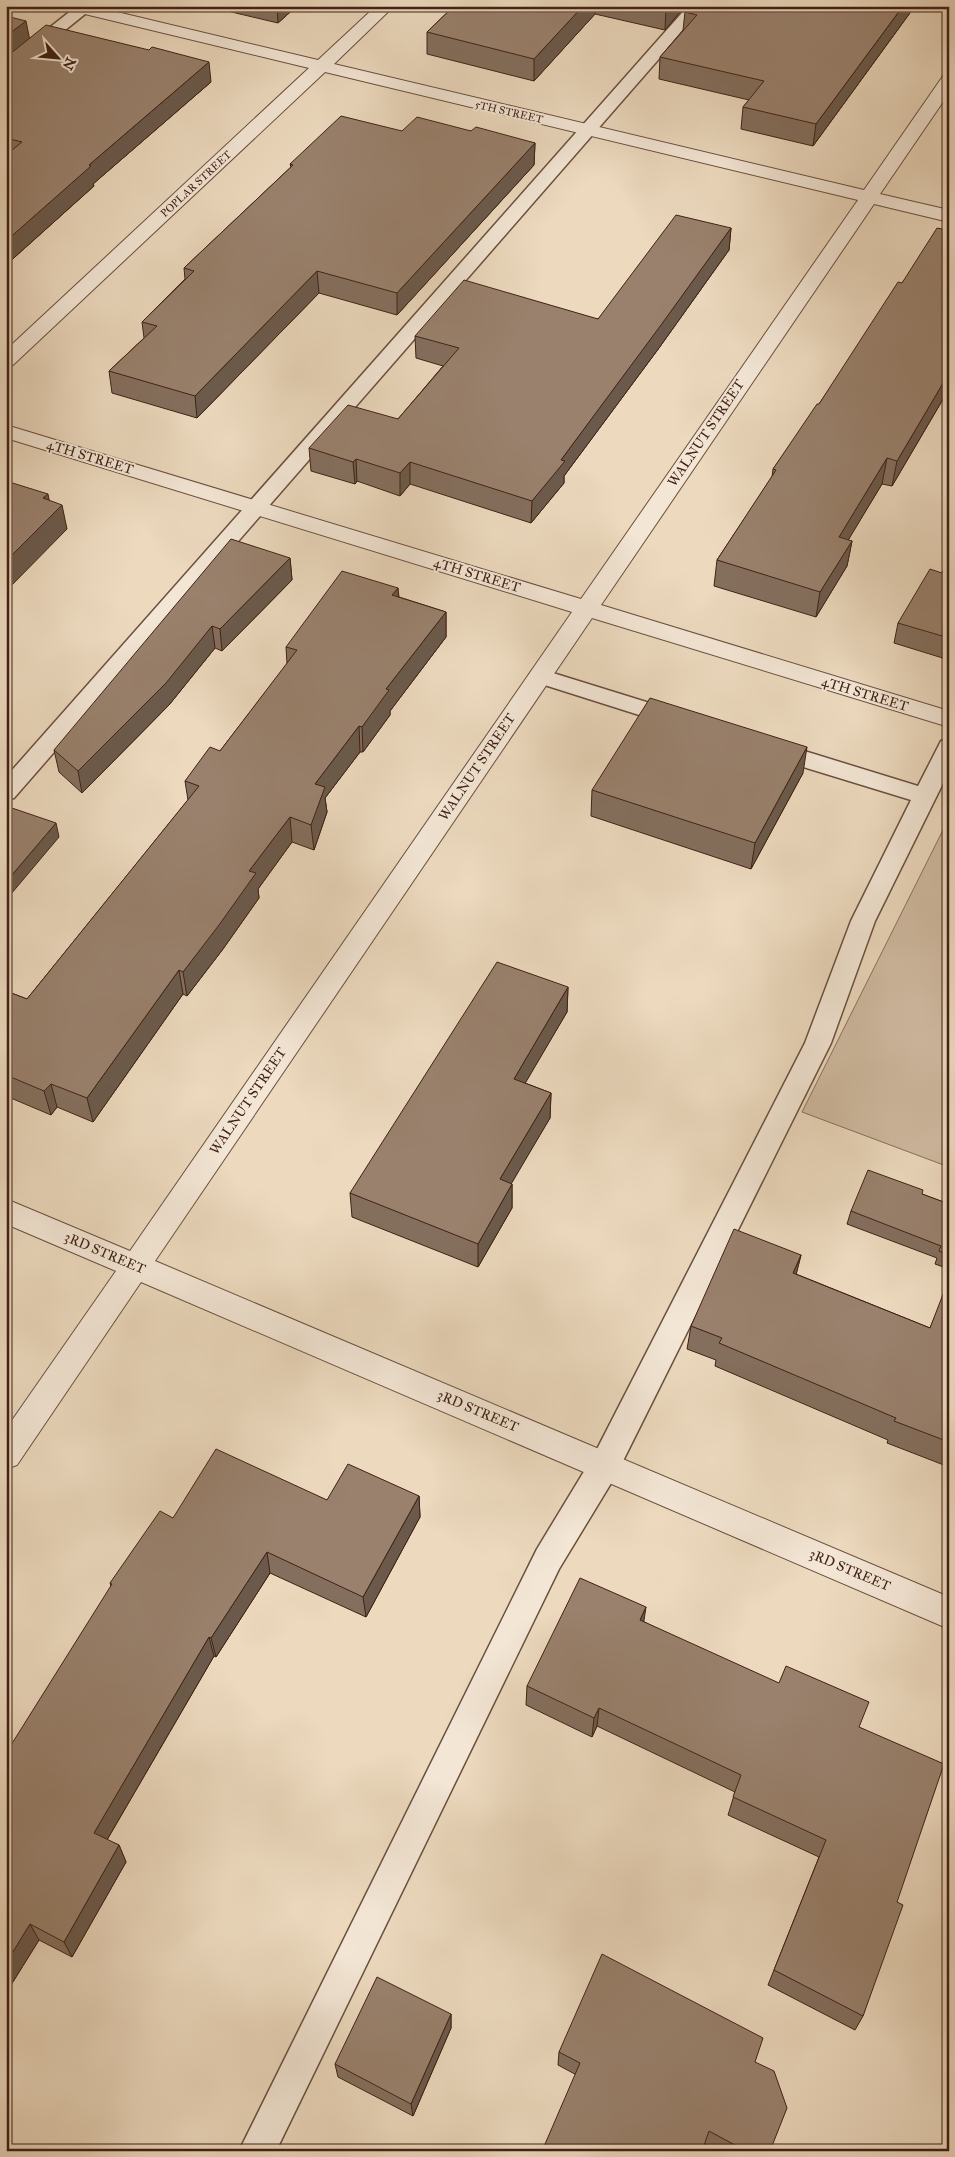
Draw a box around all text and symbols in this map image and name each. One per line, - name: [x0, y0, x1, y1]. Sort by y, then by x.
- north arrow: [32, 32, 82, 82]
- text: N: [59, 55, 79, 73]
- street label: 5TH STREET: [474, 98, 545, 126]
- street label: POPLAR STREET: [158, 148, 234, 220]
- street label: WALNUT STREET: [664, 376, 748, 490]
- street label: 4TH STREET: [45, 436, 136, 478]
- street label: 4TH STREET: [432, 554, 523, 596]
- street label: 4TH STREET: [820, 673, 911, 715]
- street label: WALNUT STREET: [435, 710, 519, 824]
- street label: WALNUT STREET: [206, 1044, 290, 1158]
- street label: 3RD STREET: [62, 1228, 149, 1278]
- street label: 3RD STREET: [435, 1386, 522, 1436]
- street label: 3RD STREET: [807, 1545, 894, 1595]

